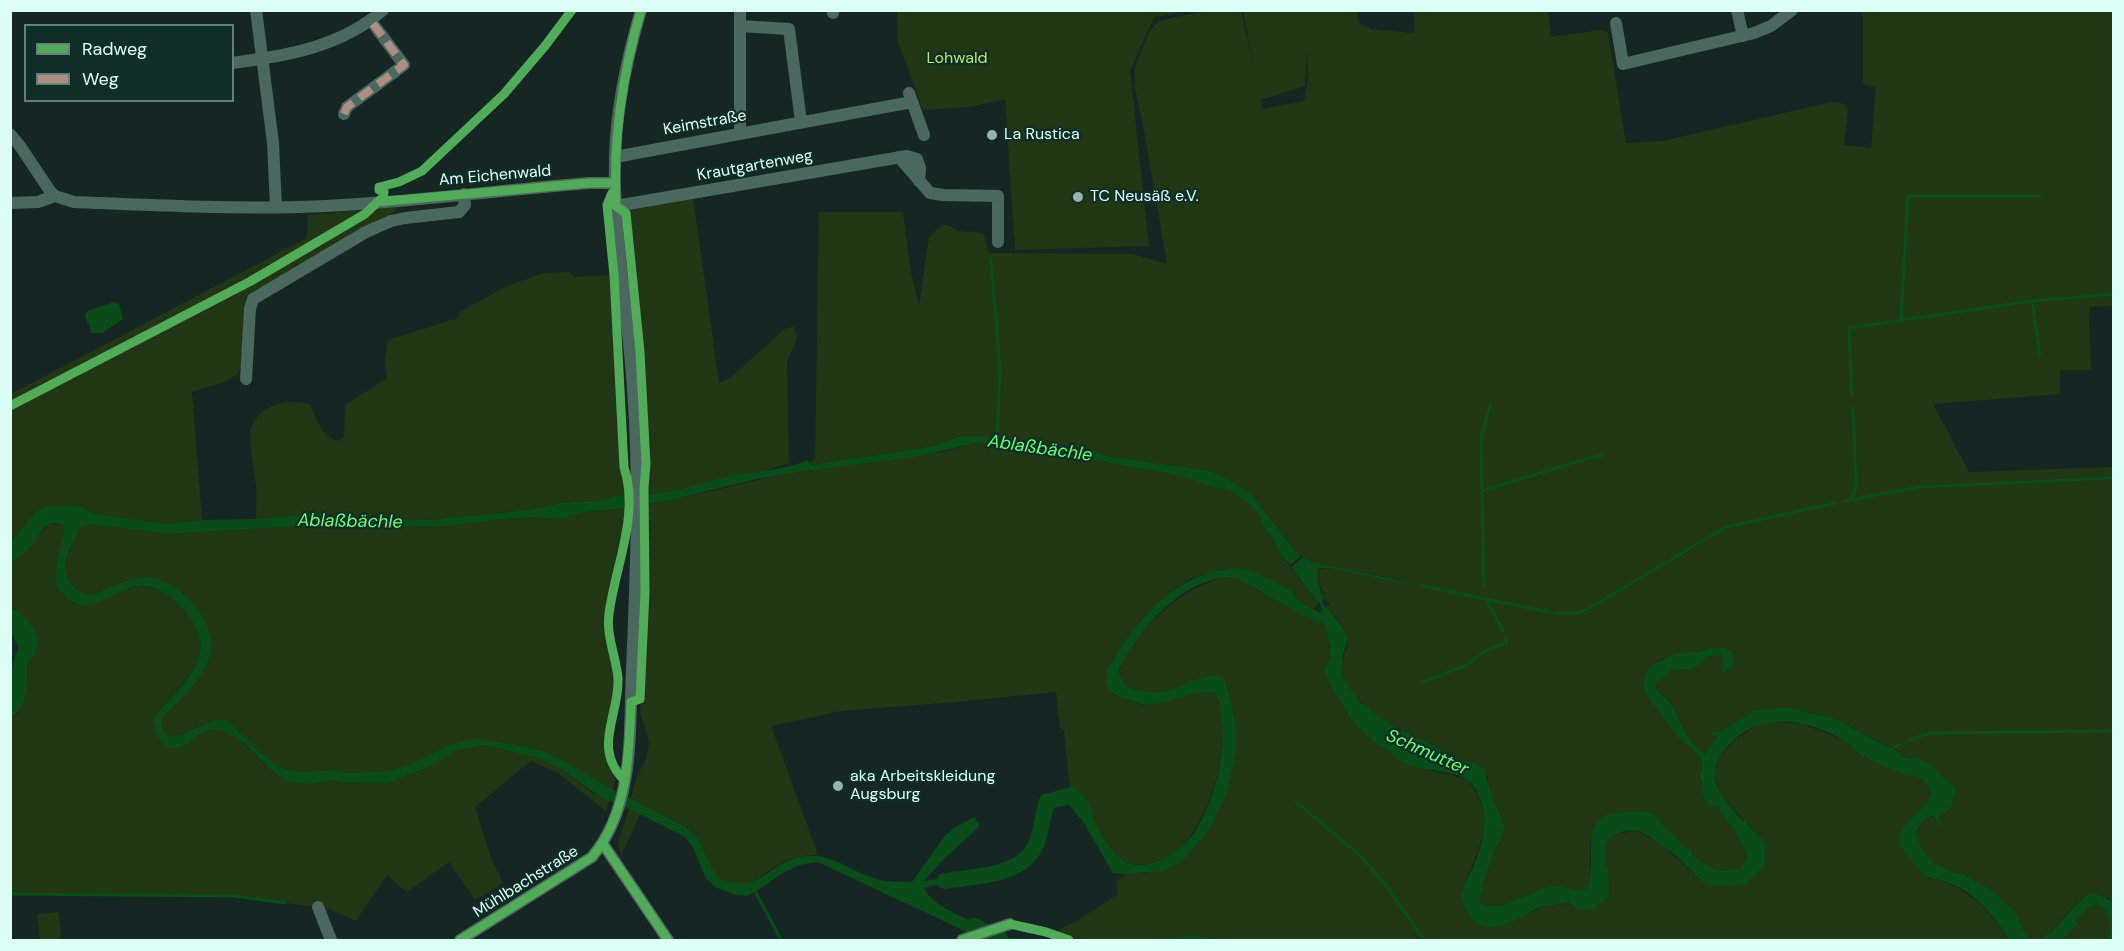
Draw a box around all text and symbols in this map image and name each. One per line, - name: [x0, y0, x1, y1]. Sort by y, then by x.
- legend: [24, 24, 234, 102]
- text: Radweg: [82, 37, 147, 61]
- park label: Lohwald: [926, 49, 988, 69]
- text: Weg: [82, 67, 119, 91]
- street label: Keimstraße: [662, 106, 748, 140]
- place label: La Rustica: [1004, 125, 1080, 145]
- marker: La Rustica: [985, 128, 999, 142]
- street label: Krautgartenweg: [696, 146, 814, 186]
- street label: Am Eichenwald: [438, 162, 552, 190]
- place label: TC Neusäß e.V.: [1090, 187, 1199, 207]
- marker: TC Neusäß e.V.: [1071, 190, 1085, 204]
- water label: Ablaßbächle: [986, 431, 1094, 467]
- water label: Ablaßbächle: [297, 510, 403, 534]
- water label: Schmutter: [1382, 725, 1472, 781]
- place label: aka Arbeitskleidung Augsburg: [850, 767, 995, 805]
- marker: aka Arbeitskleidung Augsburg: [831, 779, 845, 793]
- street label: Mühlbachstraße: [470, 842, 582, 922]

